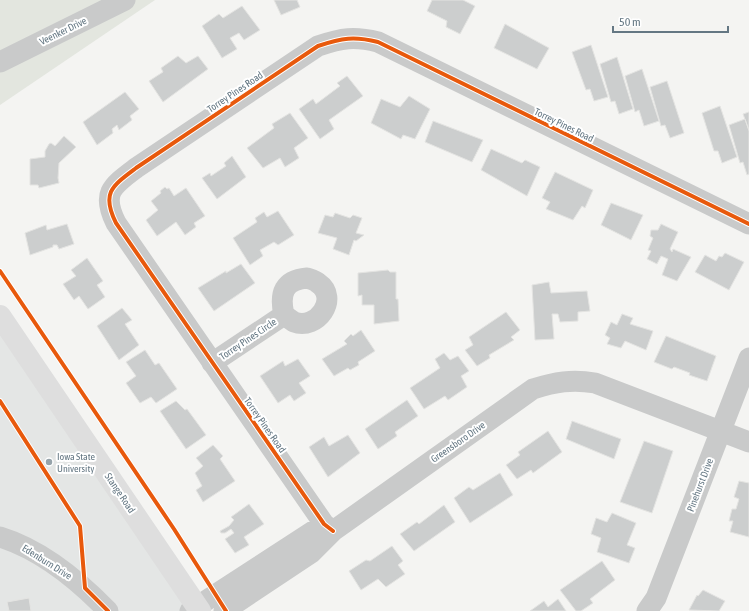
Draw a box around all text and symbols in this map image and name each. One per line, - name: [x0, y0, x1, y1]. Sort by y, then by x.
- scale bar: [613, 8, 728, 34]
- street label: Veenker Drive: [38, 15, 89, 47]
- text: 50 m: [619, 15, 641, 29]
- street label: Torrey Pines Road: [205, 69, 265, 115]
- street label: Torrey Pines Road: [533, 106, 596, 144]
- street label: Torrey Pines Circle: [218, 316, 279, 362]
- street label: Torrey Pines Road: [242, 395, 288, 455]
- street label: Greensboro Drive: [429, 419, 488, 465]
- place label: Iowa State University: [57, 451, 96, 474]
- street label: Pinehurst Drive: [685, 456, 715, 513]
- marker: Iowa State University: [44, 457, 54, 467]
- street label: Stange Road: [103, 471, 137, 515]
- street label: Edenburn Drive: [20, 542, 74, 582]

